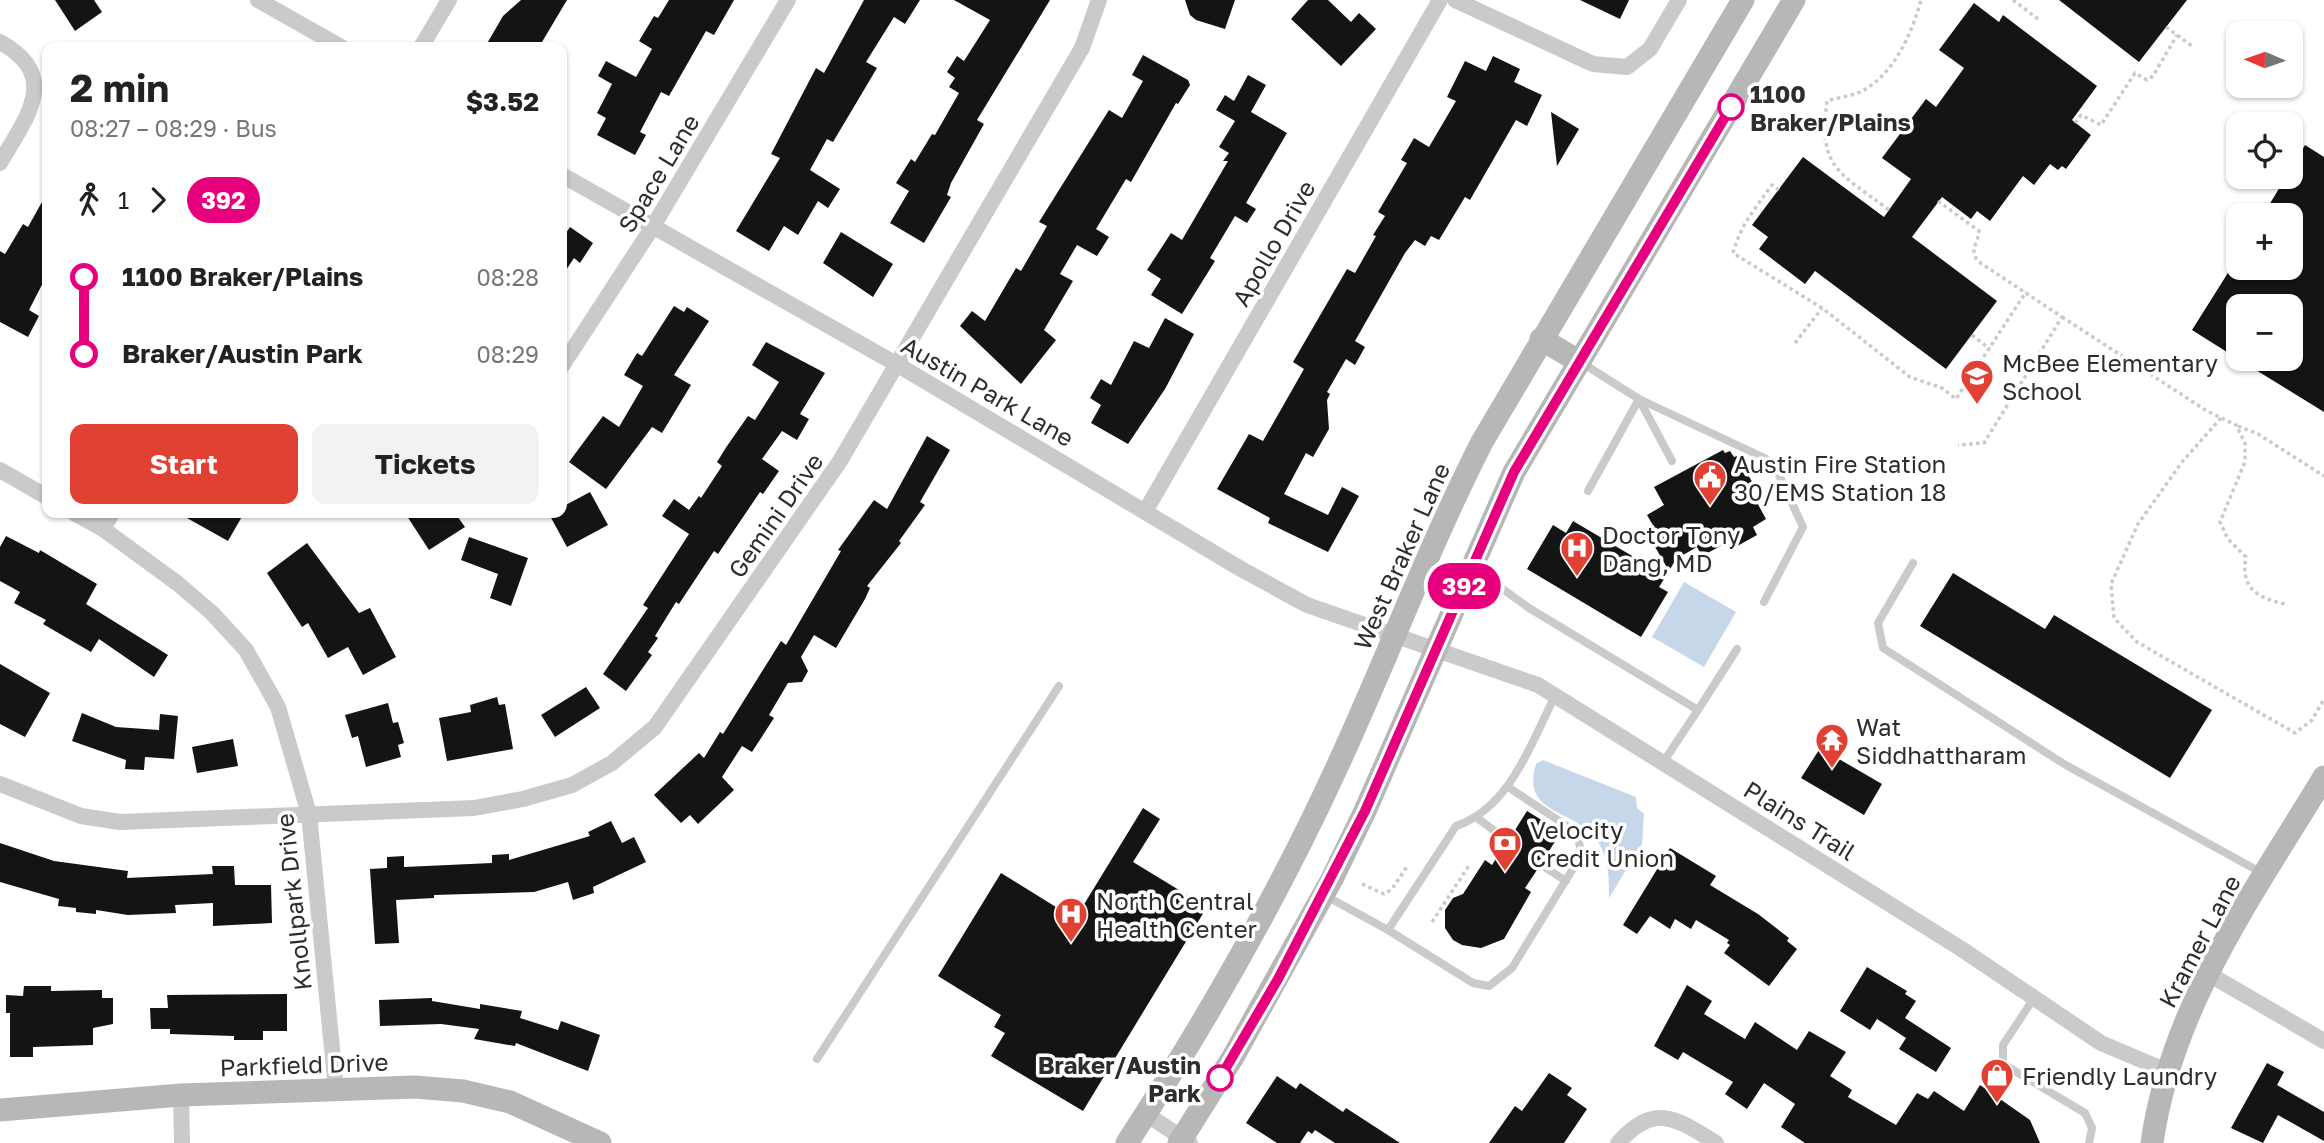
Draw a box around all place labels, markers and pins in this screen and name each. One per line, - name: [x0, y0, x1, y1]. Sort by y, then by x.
- place label: 1100 Braker/Plains: [1750, 79, 1911, 136]
- marker: 1100 Braker/Plains: [1718, 94, 1744, 120]
- place label: McBee Elementary School: [2002, 348, 2218, 405]
- school or university icon: McBee Elementary School: [1958, 357, 1996, 406]
- place label: Austin Fire Station 30/EMS Station 18: [1734, 449, 1946, 506]
- public building icon: Austin Fire Station 30/EMS Station 18: [1691, 458, 1729, 507]
- place label: Doctor Tony Dang, MD: [1602, 520, 1740, 577]
- hospital icon: Doctor Tony Dang, MD: [1558, 529, 1596, 578]
- place label: Wat Siddhattharam: [1856, 712, 2027, 769]
- temple icon: Wat Siddhattharam: [1813, 721, 1851, 770]
- place label: Velocity Credit Union: [1530, 815, 1674, 872]
- bank icon: Velocity Credit Union: [1486, 824, 1524, 873]
- place label: North Central Health Center: [1096, 886, 1257, 943]
- hospital icon: North Central Health Center: [1052, 895, 1090, 944]
- place label: Braker/Austin Park: [1038, 1050, 1201, 1107]
- shop icon: Friendly Laundry: [1978, 1056, 2016, 1105]
- place label: Friendly Laundry: [2022, 1061, 2217, 1090]
- marker: Braker/Austin Park: [1207, 1065, 1233, 1091]

